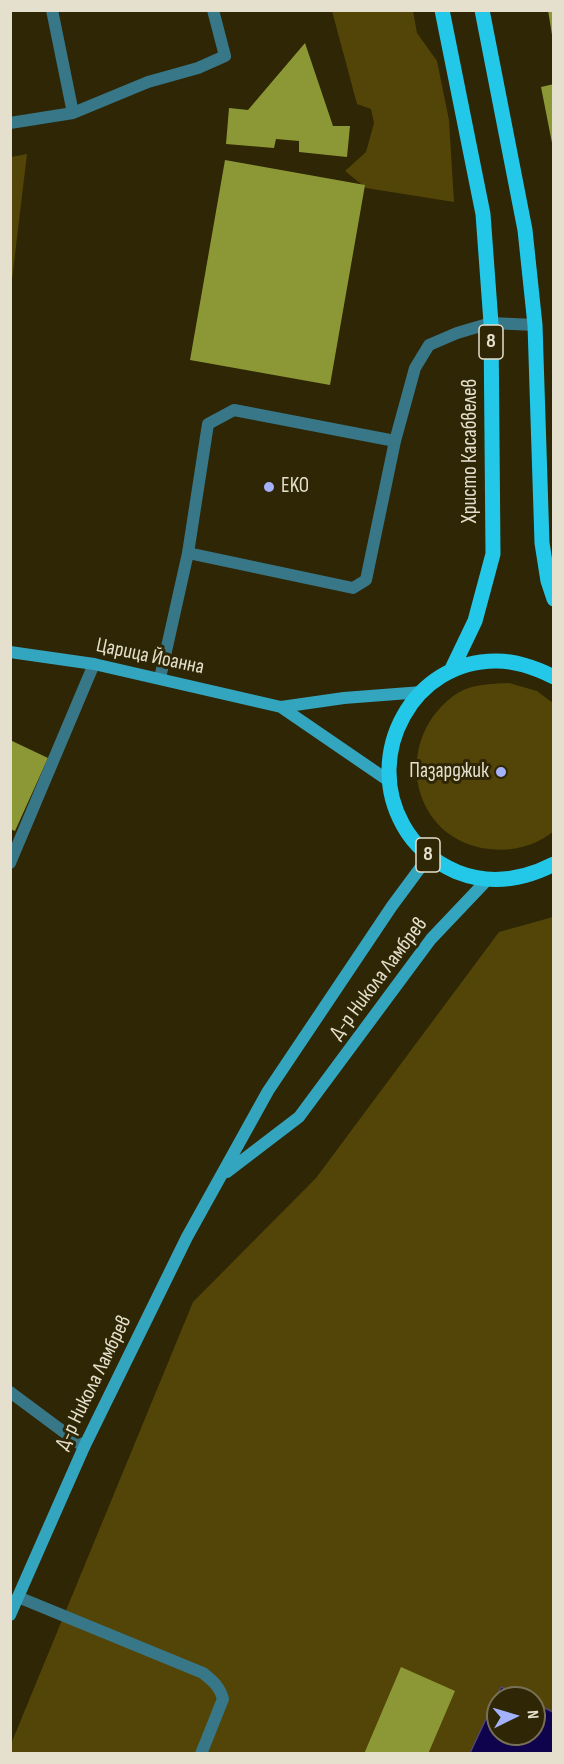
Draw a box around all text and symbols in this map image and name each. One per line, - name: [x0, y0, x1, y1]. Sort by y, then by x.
- road number: 8: [479, 325, 503, 359]
- street label: Христо Касабвелев: [458, 379, 484, 523]
- place label: EKO: [281, 474, 309, 500]
- marker: EKO: [262, 480, 276, 494]
- street label: Царица Йоанна: [94, 633, 206, 681]
- place label: Пазарджик: [409, 759, 489, 785]
- marker: Пазарджик: [494, 765, 508, 779]
- road number: 8: [416, 838, 440, 872]
- street label: Д-р Никола Ламбрев: [325, 913, 433, 1045]
- street label: Д-р Никола Ламбрев: [50, 1311, 138, 1455]
- north arrow: [486, 1686, 546, 1746]
- text: N: [523, 1709, 542, 1720]

